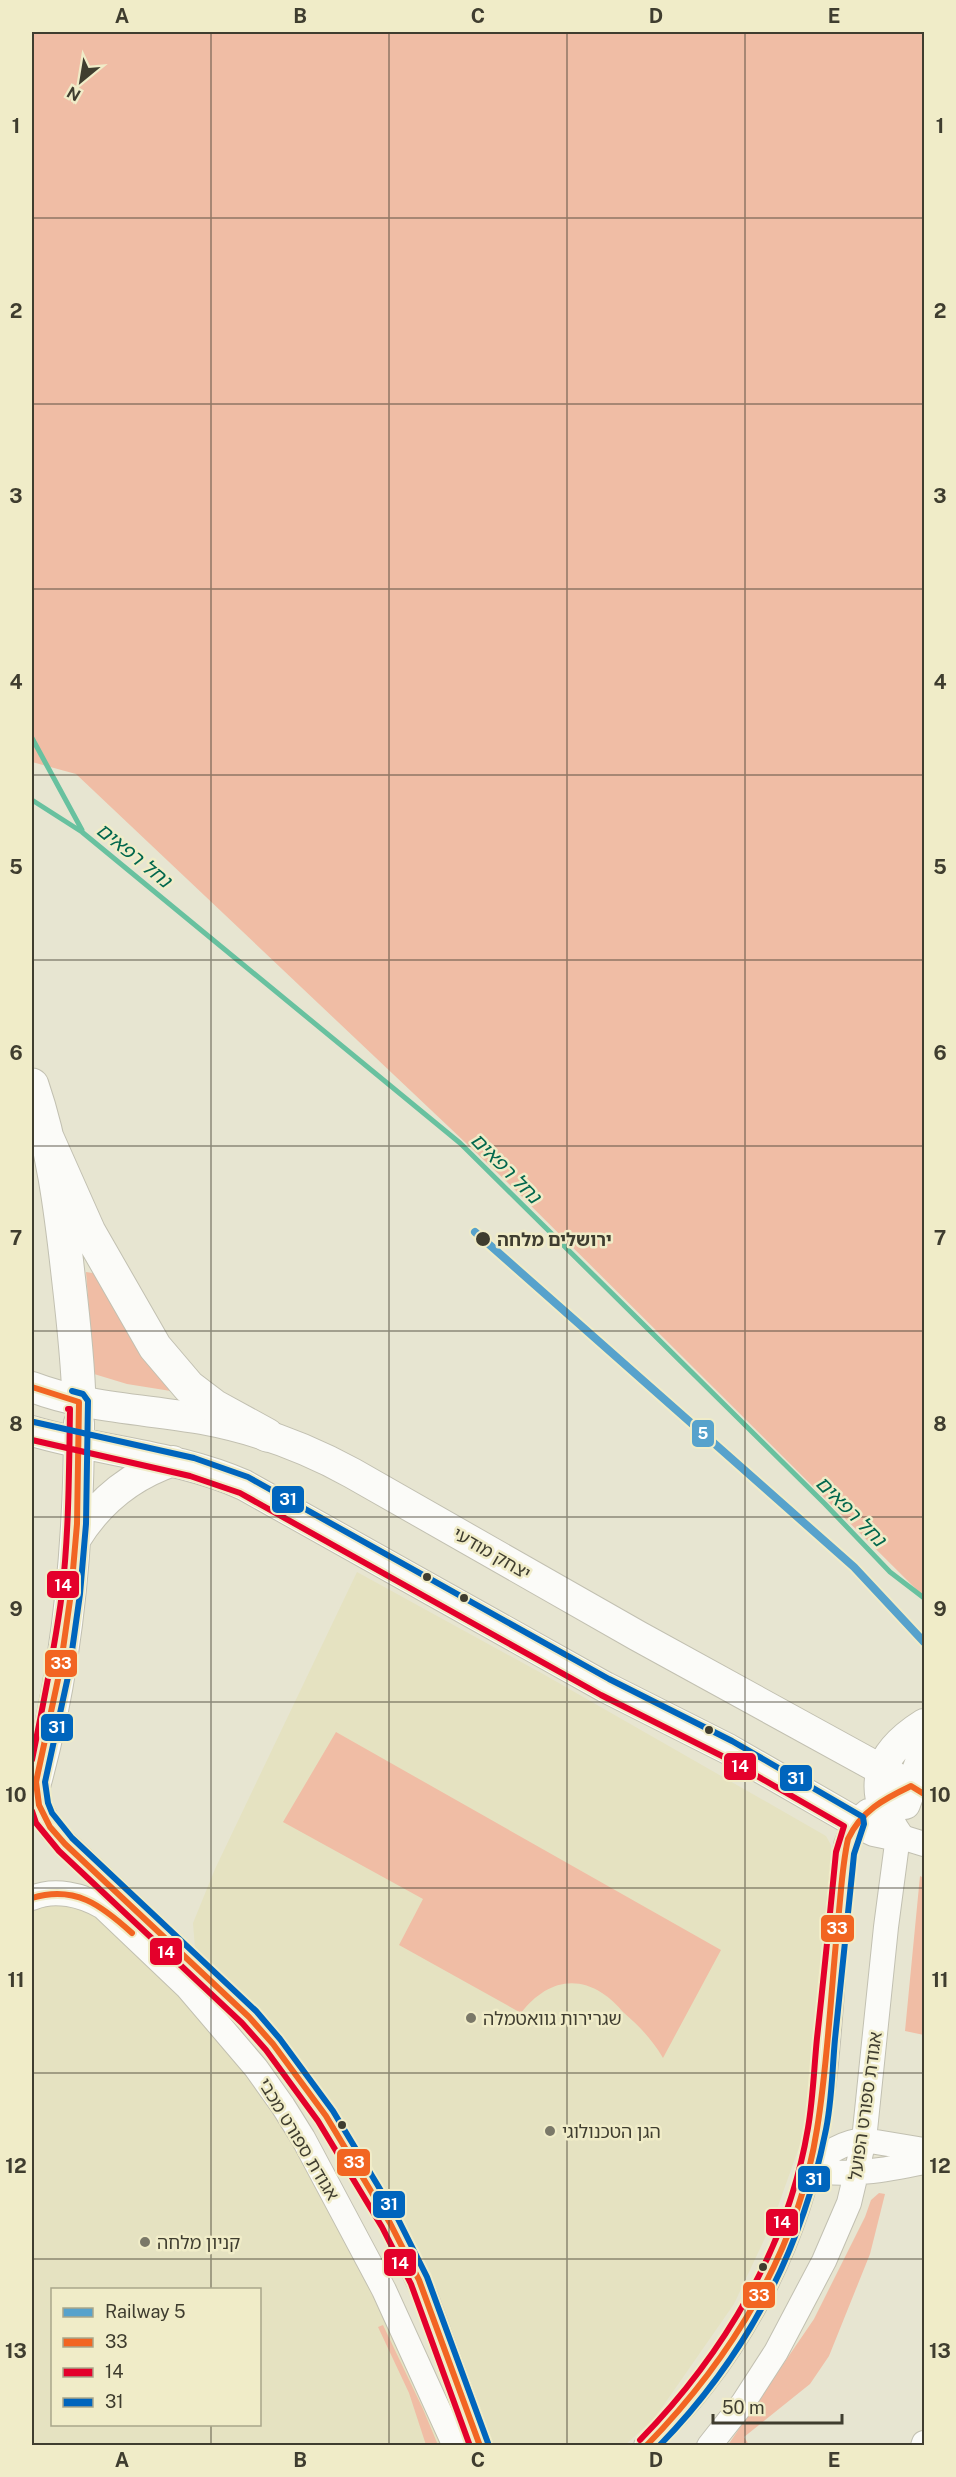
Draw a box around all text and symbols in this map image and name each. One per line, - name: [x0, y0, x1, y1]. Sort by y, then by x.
- text: A: [115, 4, 129, 28]
- text: B: [293, 4, 307, 28]
- text: C: [471, 4, 485, 28]
- text: D: [649, 4, 663, 28]
- text: E: [828, 4, 840, 28]
- north arrow: [51, 51, 111, 111]
- text: N: [64, 82, 84, 105]
- text: 1: [12, 114, 20, 138]
- text: 1: [936, 114, 944, 138]
- text: 2: [10, 299, 22, 323]
- text: 2: [934, 299, 946, 323]
- text: 3: [9, 484, 23, 508]
- text: 3: [933, 484, 947, 508]
- text: 4: [9, 670, 23, 694]
- text: 4: [933, 670, 947, 694]
- water label: נחל רפאים: [92, 817, 177, 893]
- text: 5: [9, 855, 23, 879]
- text: 5: [933, 855, 947, 879]
- text: 6: [9, 1041, 23, 1065]
- text: 6: [933, 1041, 947, 1065]
- water label: נחל רפאים: [466, 1128, 547, 1209]
- text: 7: [10, 1226, 22, 1250]
- text: 7: [934, 1226, 946, 1250]
- place label: ירושלים מלחה: [497, 1229, 612, 1250]
- marker: ירושלים מלחה: [474, 1230, 492, 1248]
- text: 8: [9, 1412, 23, 1436]
- text: 8: [933, 1412, 947, 1436]
- line badge: 5: [691, 1419, 715, 1448]
- text: 5: [698, 1424, 709, 1443]
- water label: נחל רפאים: [811, 1471, 892, 1552]
- line badge: 31: [271, 1485, 305, 1514]
- text: 31: [279, 1490, 297, 1509]
- street label: יצחק מודעי: [450, 1522, 534, 1584]
- line badge: 14: [46, 1570, 80, 1599]
- unlabelled marker: [421, 1571, 433, 1583]
- text: 14: [54, 1576, 72, 1595]
- unlabelled marker: [458, 1592, 470, 1604]
- text: 9: [9, 1597, 23, 1621]
- text: 9: [933, 1597, 947, 1621]
- line badge: 33: [44, 1649, 78, 1678]
- text: 33: [50, 1654, 72, 1673]
- line badge: 31: [40, 1713, 74, 1742]
- text: 31: [48, 1718, 66, 1737]
- unlabelled marker: [703, 1724, 715, 1736]
- line badge: 14: [723, 1752, 757, 1781]
- text: 14: [731, 1757, 749, 1776]
- line badge: 31: [779, 1764, 813, 1792]
- text: 31: [787, 1769, 805, 1788]
- text: 10: [5, 1783, 27, 1807]
- text: 10: [929, 1783, 951, 1807]
- line badge: 33: [820, 1914, 855, 1943]
- text: 33: [826, 1919, 848, 1938]
- line badge: 14: [149, 1937, 183, 1966]
- text: 14: [157, 1943, 175, 1962]
- text: 11: [7, 1968, 25, 1992]
- text: 11: [931, 1968, 949, 1992]
- place label: שגרירות גוואטמלה: [483, 2008, 622, 2029]
- marker: שגרירות גוואטמלה: [464, 2011, 478, 2025]
- street label: אגודת ספורט הפועל: [844, 2030, 886, 2182]
- street label: אגודת ספורט מכבי: [254, 2074, 344, 2204]
- unlabelled marker: [336, 2119, 348, 2131]
- place label: הגן הטכנולוגי: [562, 2121, 661, 2142]
- marker: הגן הטכנולוגי: [543, 2124, 557, 2138]
- line badge: 33: [336, 2148, 371, 2177]
- text: 33: [343, 2153, 365, 2172]
- text: 12: [5, 2154, 27, 2178]
- text: 12: [929, 2154, 951, 2178]
- line badge: 31: [797, 2165, 831, 2193]
- text: 31: [805, 2170, 823, 2189]
- line badge: 31: [372, 2190, 406, 2219]
- text: 31: [380, 2195, 398, 2214]
- line badge: 14: [765, 2208, 799, 2237]
- text: 14: [773, 2213, 791, 2232]
- place label: קניון מלחה: [157, 2232, 240, 2253]
- marker: קניון מלחה: [138, 2235, 152, 2249]
- line badge: 14: [383, 2248, 417, 2277]
- text: 14: [391, 2254, 409, 2273]
- unlabelled marker: [757, 2261, 769, 2273]
- line badge: 33: [742, 2281, 776, 2309]
- text: 33: [748, 2286, 770, 2305]
- legend: [51, 2288, 261, 2426]
- text: Railway 5: [105, 2301, 186, 2322]
- text: 33: [105, 2331, 128, 2352]
- text: 13: [5, 2339, 27, 2363]
- text: 13: [929, 2339, 951, 2363]
- text: 14: [105, 2361, 124, 2382]
- scale bar: [713, 2387, 842, 2425]
- text: 31: [105, 2391, 124, 2412]
- text: 50 m: [722, 2397, 765, 2418]
- text: A: [115, 2448, 129, 2472]
- text: B: [293, 2448, 307, 2472]
- text: C: [471, 2448, 485, 2472]
- text: D: [649, 2448, 663, 2472]
- text: E: [828, 2448, 840, 2472]

